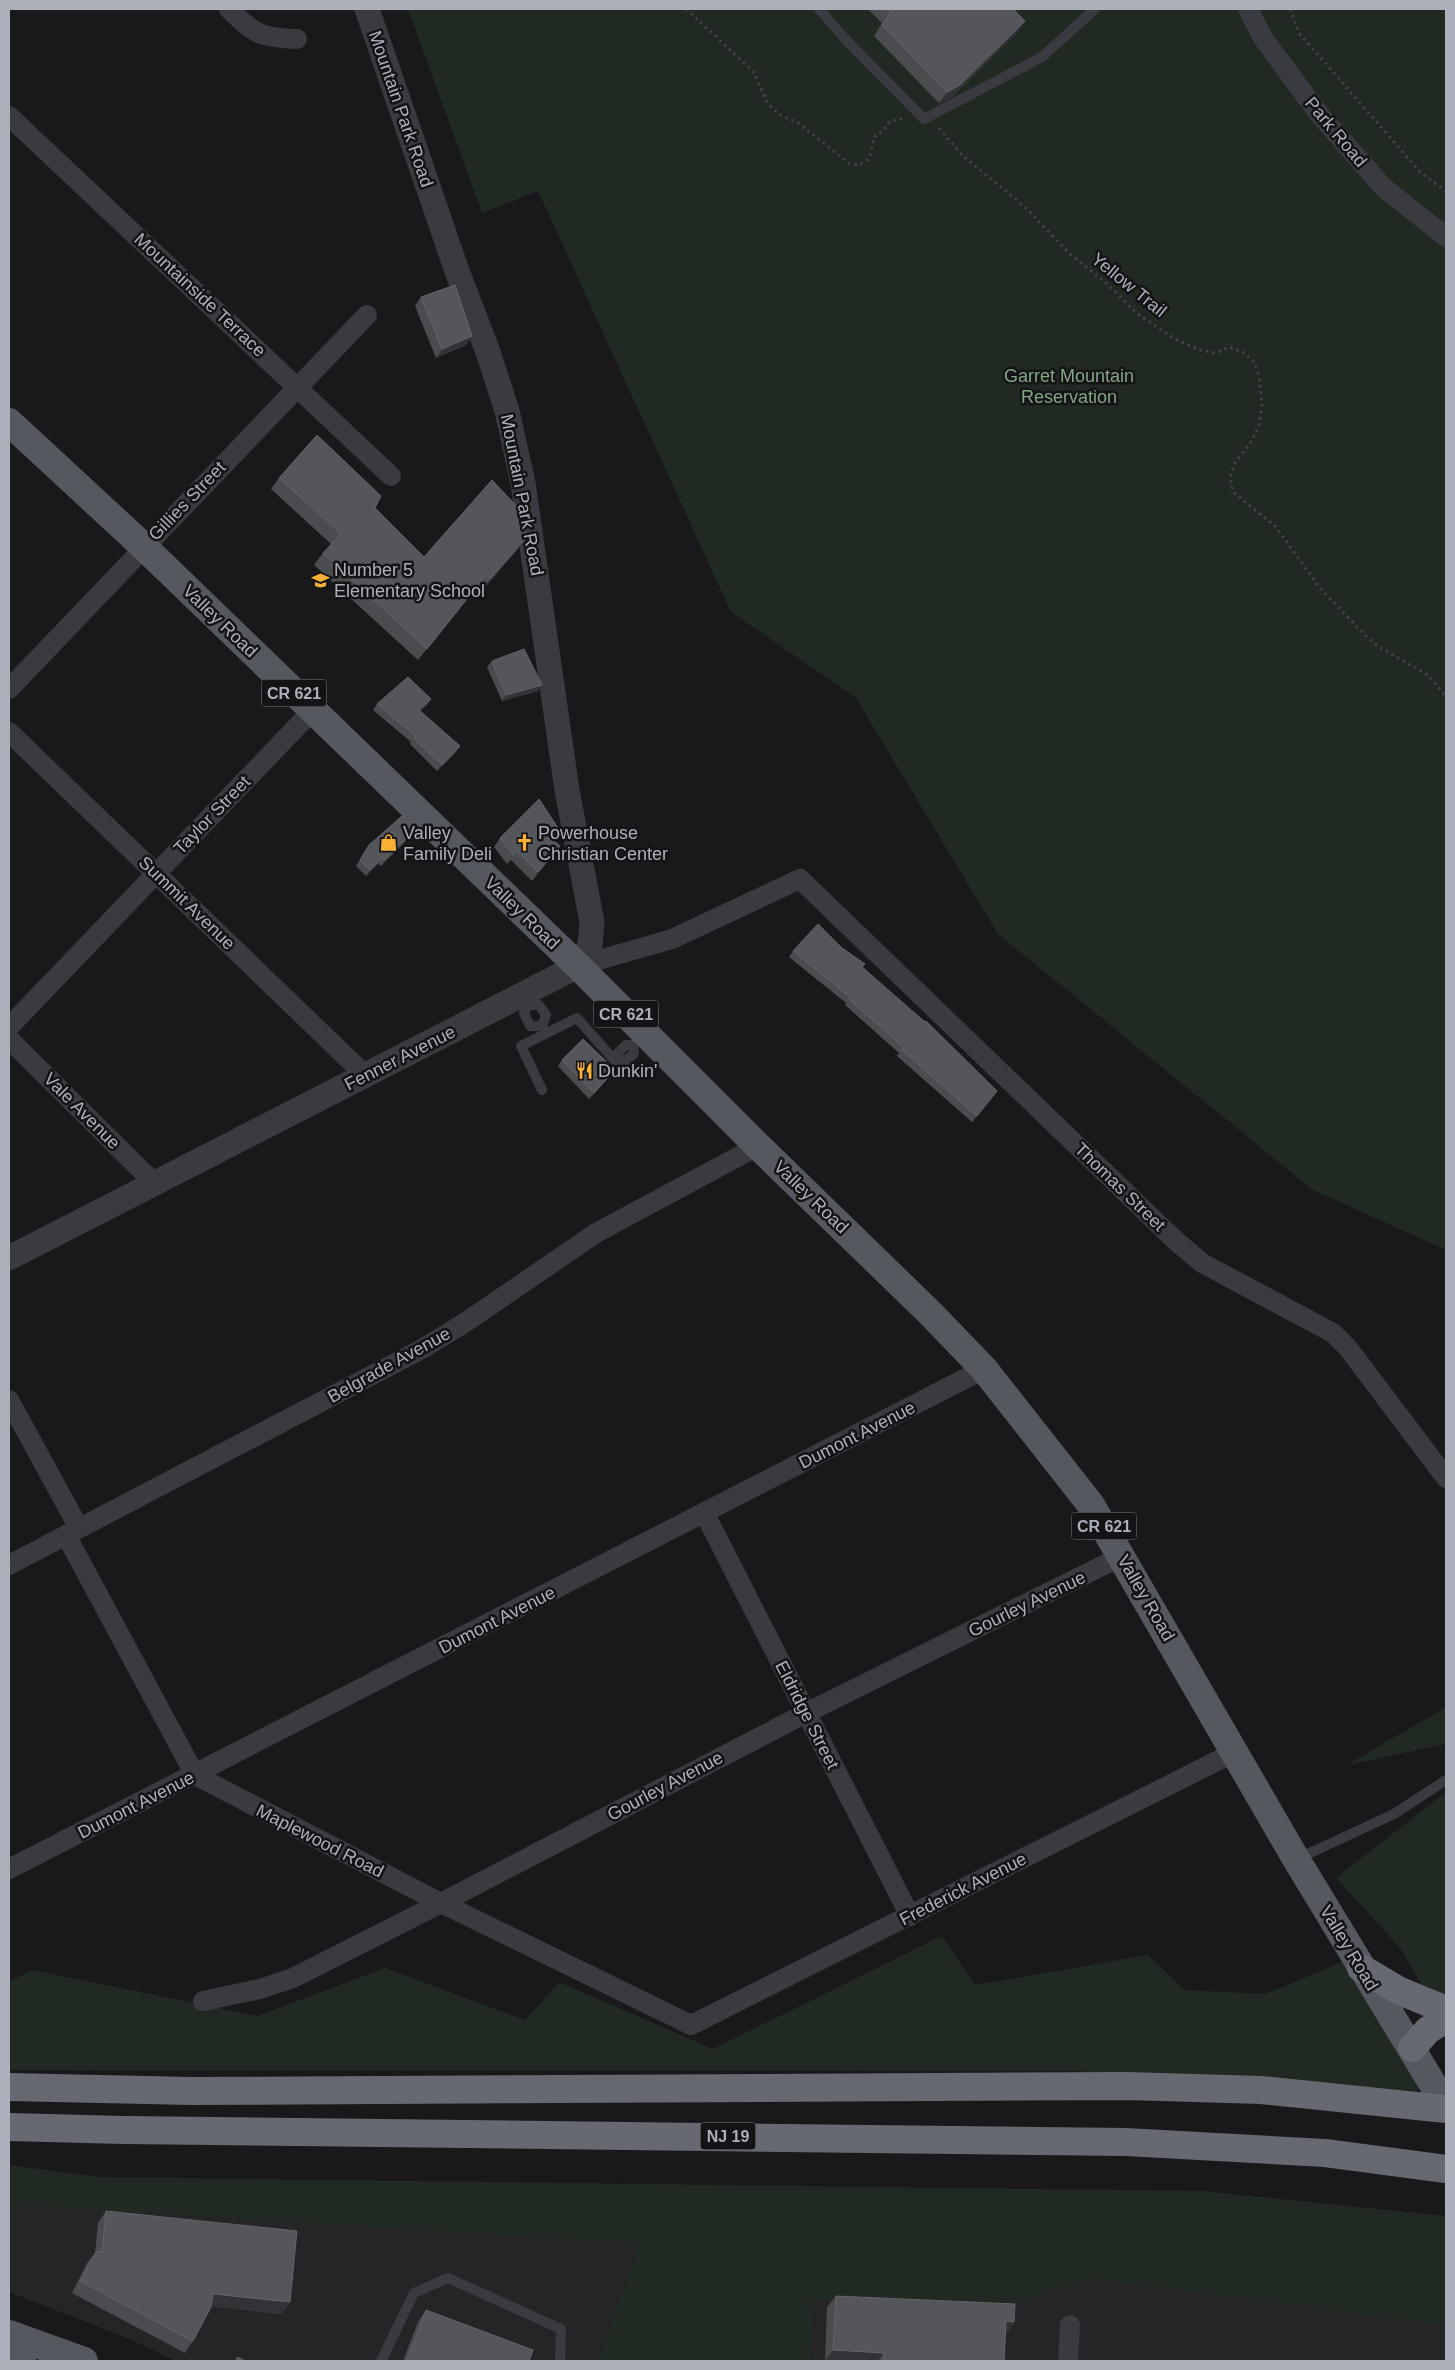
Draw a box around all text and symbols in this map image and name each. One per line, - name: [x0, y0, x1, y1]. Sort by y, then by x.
- street label: Mountain Park Road: [365, 28, 437, 190]
- street label: Park Road: [1301, 93, 1371, 171]
- street label: Mountainside Terrace: [130, 229, 270, 361]
- street label: Yellow Trail: [1088, 249, 1170, 321]
- park label: Garret Mountain Reservation: [1004, 366, 1134, 407]
- street label: Mountain Park Road: [497, 413, 547, 577]
- street label: Gillies Street: [144, 457, 230, 545]
- place label: Number 5 Elementary School: [334, 560, 485, 601]
- school or university icon: Number 5 Elementary School: [310, 570, 330, 590]
- street label: Valley Road: [179, 581, 261, 661]
- road number: CR 621: [262, 680, 326, 706]
- street label: Taylor Street: [170, 772, 254, 858]
- place label: Valley Family Deli: [403, 823, 492, 864]
- place label: Powerhouse Christian Center: [538, 823, 668, 864]
- shop icon: Valley Family Deli: [379, 833, 399, 853]
- church icon: Powerhouse Christian Center: [514, 833, 534, 853]
- street label: Summit Avenue: [135, 852, 239, 954]
- street label: Valley Road: [481, 873, 563, 953]
- road number: CR 621: [594, 1001, 658, 1028]
- street label: Fenner Avenue: [341, 1021, 459, 1095]
- restaurant icon: Dunkin': [574, 1061, 594, 1081]
- place label: Dunkin': [598, 1061, 657, 1081]
- street label: Vale Avenue: [40, 1069, 124, 1153]
- street label: Thomas Street: [1071, 1139, 1169, 1235]
- street label: Valley Road: [770, 1157, 852, 1237]
- street label: Belgrade Avenue: [324, 1323, 454, 1407]
- street label: Dumont Avenue: [796, 1397, 918, 1473]
- road number: CR 621: [1072, 1512, 1136, 1540]
- street label: Valley Road: [1113, 1552, 1179, 1644]
- street label: Gourley Avenue: [965, 1567, 1089, 1641]
- street label: Dumont Avenue: [436, 1582, 558, 1658]
- street label: Eldridge Street: [771, 1657, 843, 1773]
- street label: Gourley Avenue: [604, 1747, 726, 1825]
- street label: Dumont Avenue: [75, 1767, 197, 1843]
- street label: Maplewood Road: [253, 1800, 387, 1882]
- street label: Frederick Avenue: [896, 1848, 1030, 1930]
- street label: Valley Road: [1316, 1902, 1382, 1994]
- road number: NJ 19: [700, 2122, 756, 2150]

